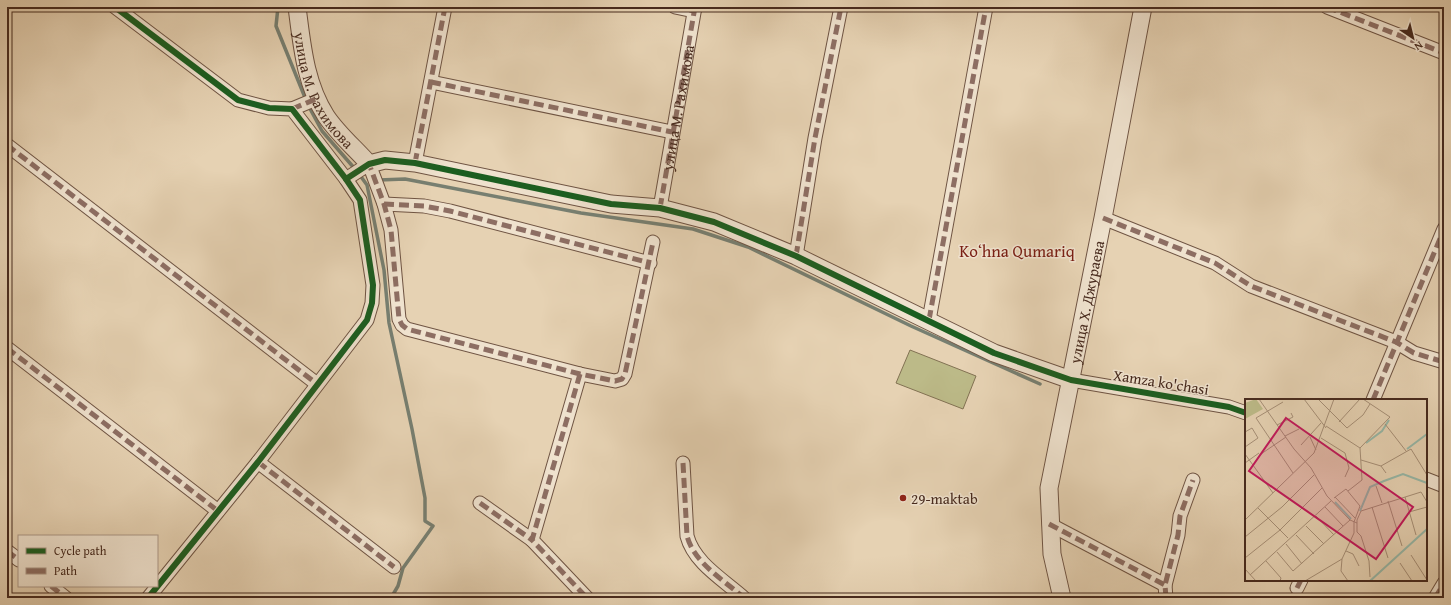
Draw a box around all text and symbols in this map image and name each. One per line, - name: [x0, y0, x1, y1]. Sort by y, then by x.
- north arrow: [1393, 18, 1433, 58]
- street label: улица М. Рахимова: [290, 30, 359, 153]
- text: N: [1411, 38, 1426, 55]
- street label: улица М. Рахимова: [656, 42, 699, 173]
- district label: Koʻhna Qumariq: [959, 238, 1075, 263]
- street label: улица Х. Джураева: [1063, 238, 1109, 366]
- street label: Xamza ko'chasi: [1112, 364, 1210, 400]
- inset map: [1245, 399, 1427, 581]
- place label: 29-maktab: [911, 488, 978, 509]
- marker: 29-maktab: [898, 493, 908, 503]
- legend: [18, 535, 158, 587]
- text: Cycle path: [54, 542, 107, 559]
- text: Path: [54, 562, 77, 579]

